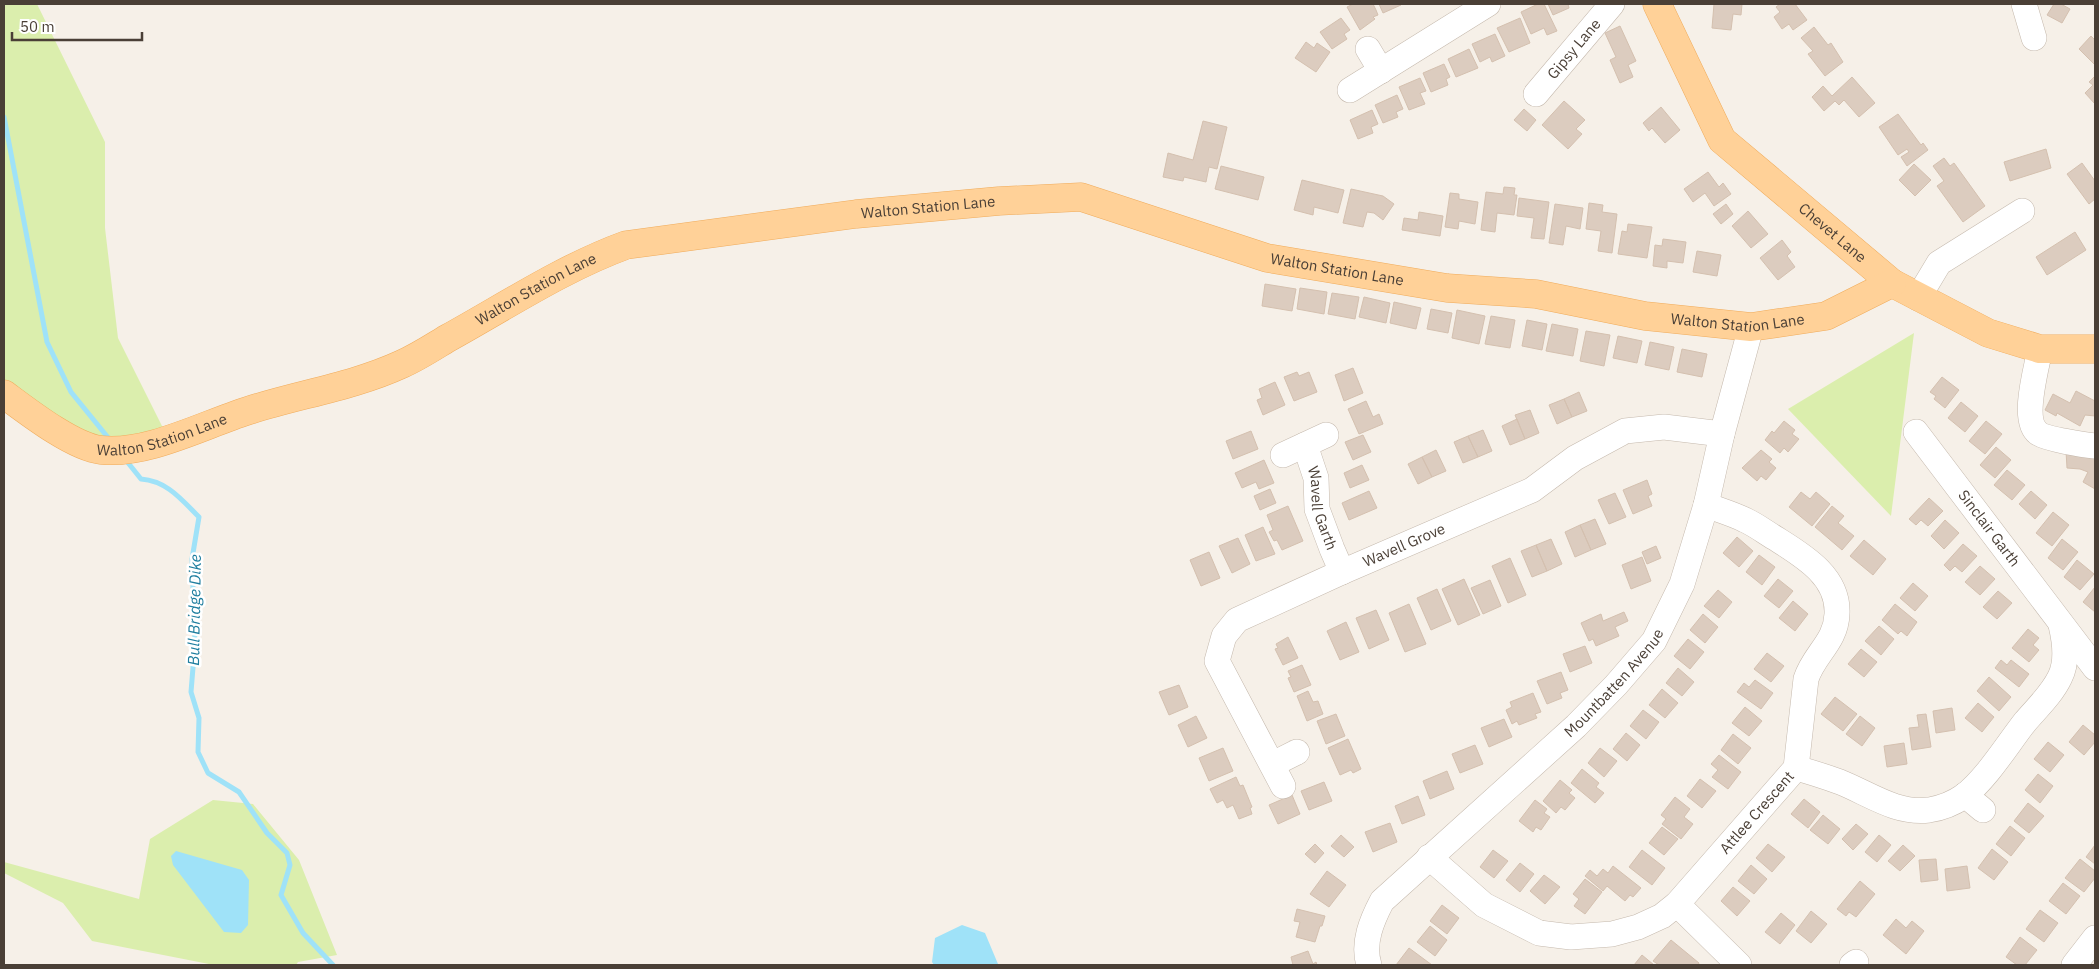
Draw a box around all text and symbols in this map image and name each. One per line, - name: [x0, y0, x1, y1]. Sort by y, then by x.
- scale bar: [12, 10, 142, 42]
- street label: Gipsy Lane: [1543, 14, 1605, 83]
- text: 50 m: [20, 17, 55, 36]
- street label: Walton Station Lane: [860, 191, 996, 222]
- street label: Chevet Lane: [1795, 199, 1870, 266]
- street label: Walton Station Lane: [472, 248, 599, 329]
- street label: Walton Station Lane: [1269, 249, 1405, 290]
- street label: Walton Station Lane: [1670, 309, 1806, 336]
- street label: Walton Station Lane: [96, 409, 230, 460]
- street label: Wavell Garth: [1304, 464, 1342, 553]
- street label: Sinclair Garth: [1954, 486, 2025, 570]
- street label: Wavell Grove: [1360, 519, 1448, 571]
- water label: Bull Bridge Dike: [183, 554, 205, 666]
- street label: Mountbatten Avenue: [1560, 625, 1668, 741]
- street label: Attlee Crescent: [1715, 767, 1798, 858]

